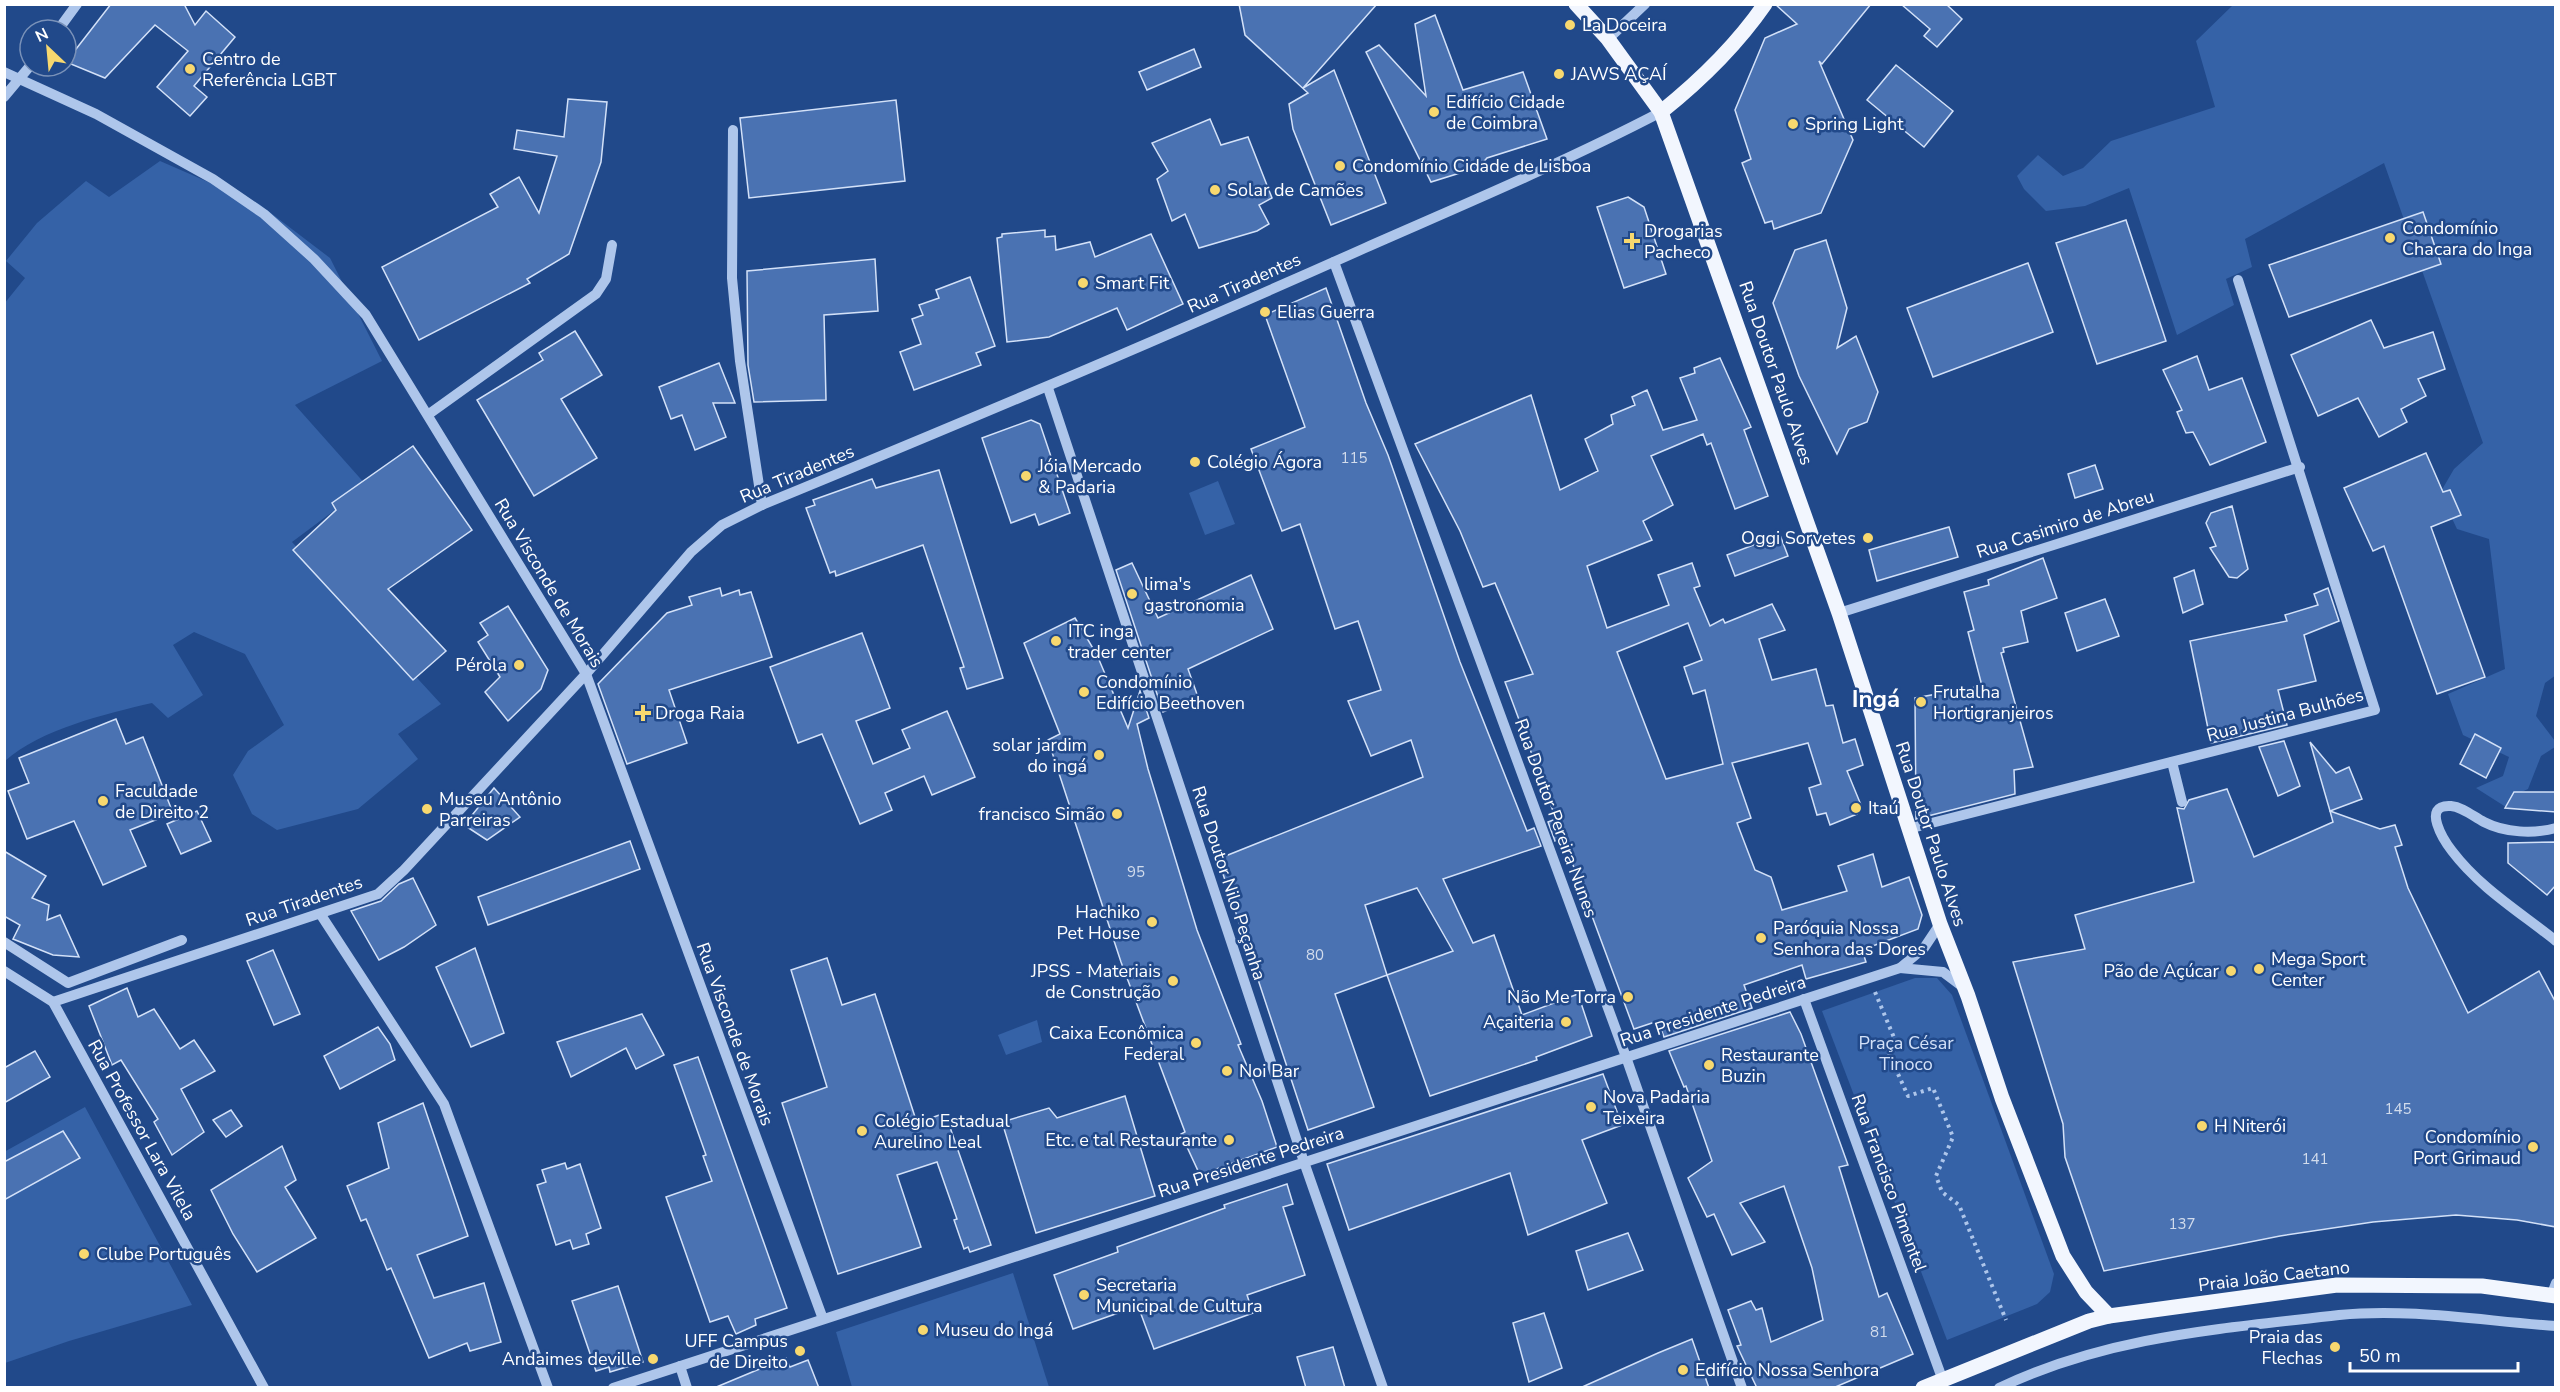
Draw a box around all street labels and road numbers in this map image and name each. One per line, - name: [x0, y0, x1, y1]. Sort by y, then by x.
- street label: Rua Tiradentes: [1183, 247, 1305, 319]
- street label: Rua Doutor Paulo Alves: [1733, 278, 1819, 468]
- street label: Rua Tiradentes: [736, 439, 858, 509]
- street label: Rua Casimiro de Abreu: [1973, 484, 2157, 564]
- street label: Rua Visconde de Morais: [489, 494, 609, 672]
- street label: Rua Justina Bulhões: [2204, 682, 2366, 748]
- street label: Rua Doutor Pereira Nunes: [1509, 715, 1603, 921]
- street label: Rua Doutor Paulo Alves: [1890, 738, 1972, 930]
- street label: Rua Doutor Nilo Peçanha: [1186, 783, 1272, 983]
- street label: Rua Tiradentes: [242, 870, 366, 932]
- street label: Rua Visconde de Morais: [691, 939, 779, 1129]
- street label: Rua Presidente Pedreira: [1617, 970, 1809, 1052]
- street label: Rua Professor Lara Vilela: [82, 1035, 202, 1225]
- street label: Rua Francisco Pimentel: [1846, 1091, 1933, 1276]
- street label: Rua Presidente Pedreira: [1155, 1121, 1347, 1203]
- street label: Praia João Caetano: [2197, 1255, 2351, 1297]

